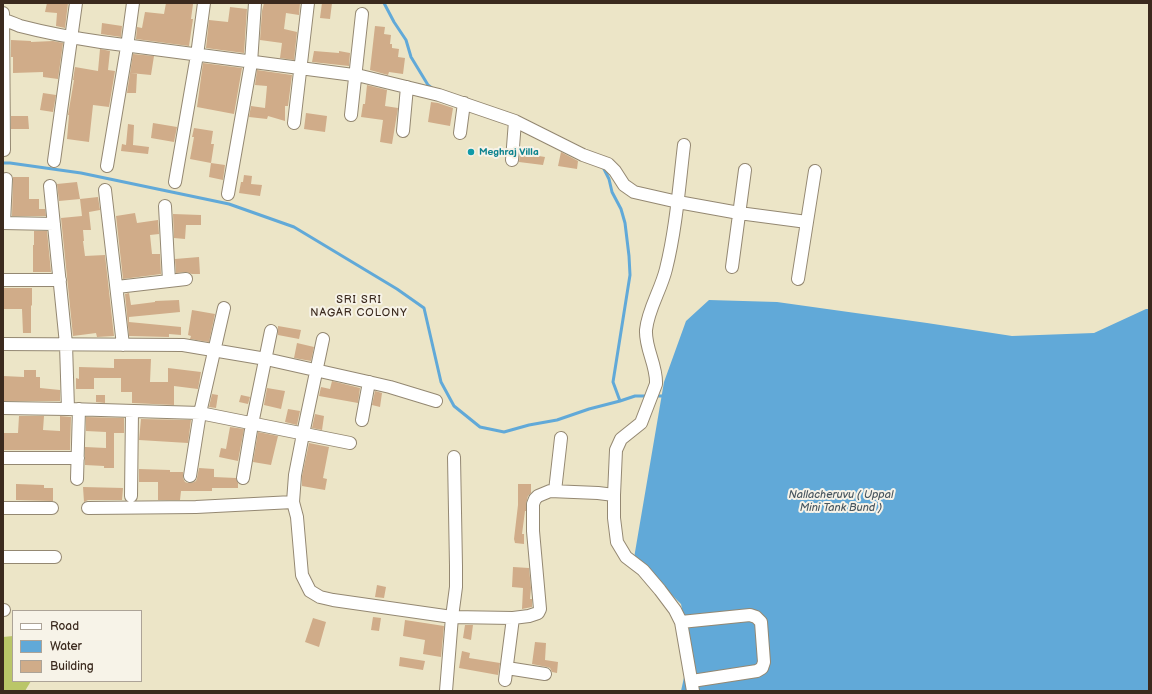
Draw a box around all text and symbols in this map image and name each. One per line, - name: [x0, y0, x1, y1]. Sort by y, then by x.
- place label: Meghraj Villa: [479, 146, 539, 158]
- marker: Meghraj Villa: [466, 147, 476, 157]
- district label: SRI SRI NAGAR COLONY: [310, 293, 408, 319]
- water label: Nallacheruvu ( Uppal Mini Tank Bund ): [789, 488, 893, 514]
- legend: [12, 610, 142, 682]
- text: Road: [50, 619, 79, 634]
- text: Water: [50, 639, 82, 654]
- text: Building: [50, 659, 94, 674]

